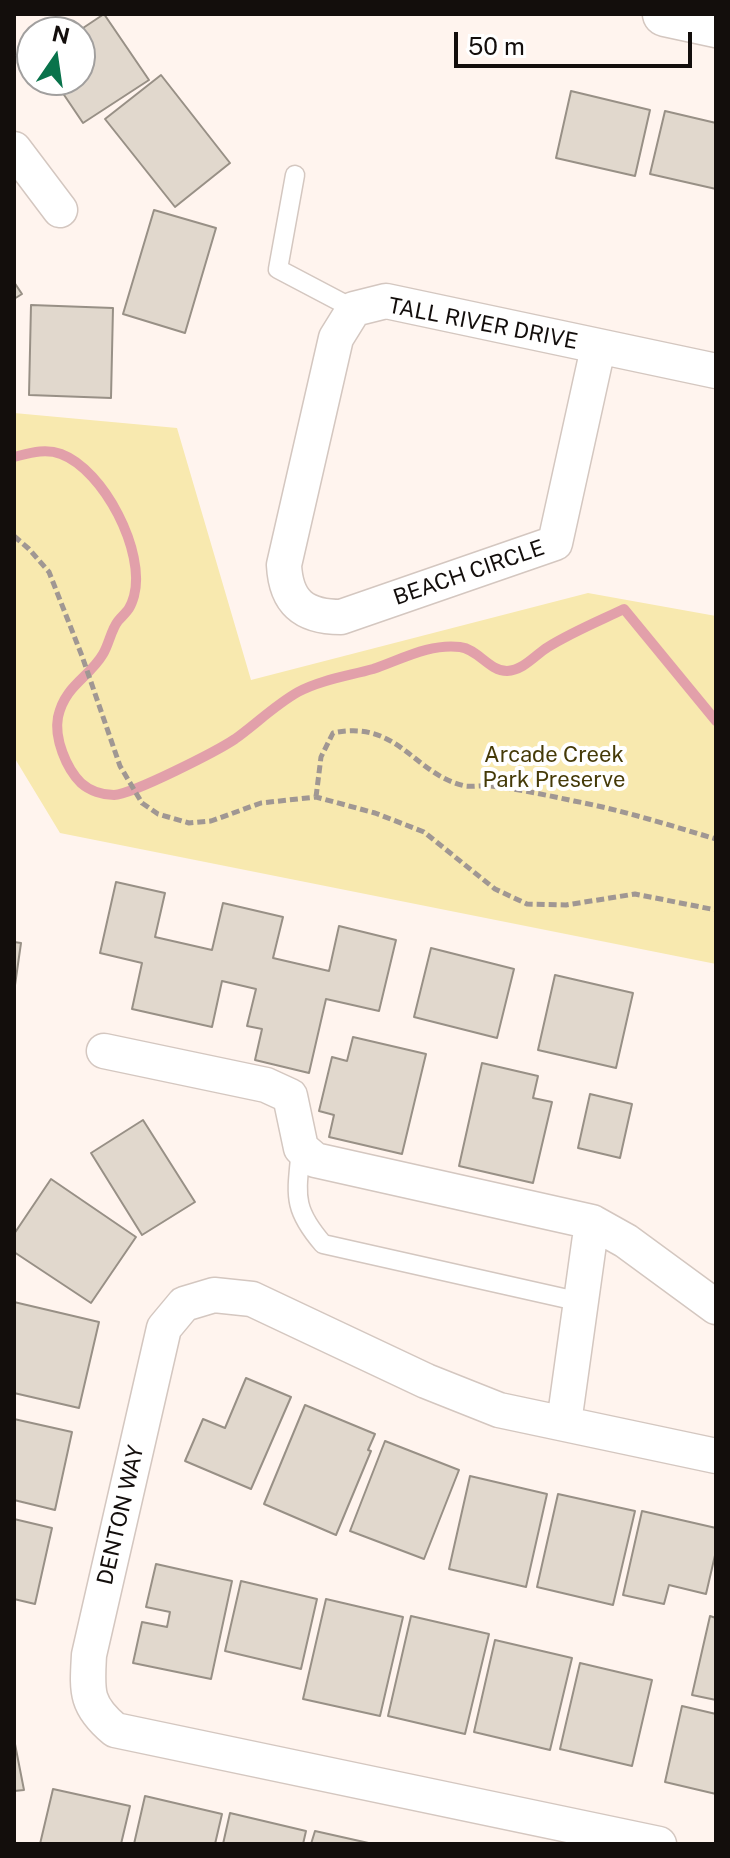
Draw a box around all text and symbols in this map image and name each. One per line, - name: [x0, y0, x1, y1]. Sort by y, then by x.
- north arrow: [16, 16, 96, 96]
- scale bar: [458, 16, 696, 66]
- text: N: [50, 20, 72, 49]
- text: 50 m: [468, 32, 525, 60]
- street label: TALL RIVER DRIVE: [386, 293, 580, 355]
- street label: BEACH CIRCLE: [390, 535, 548, 611]
- park label: Arcade Creek Park Preserve: [483, 742, 625, 794]
- street label: DENTON WAY: [92, 1443, 150, 1587]

